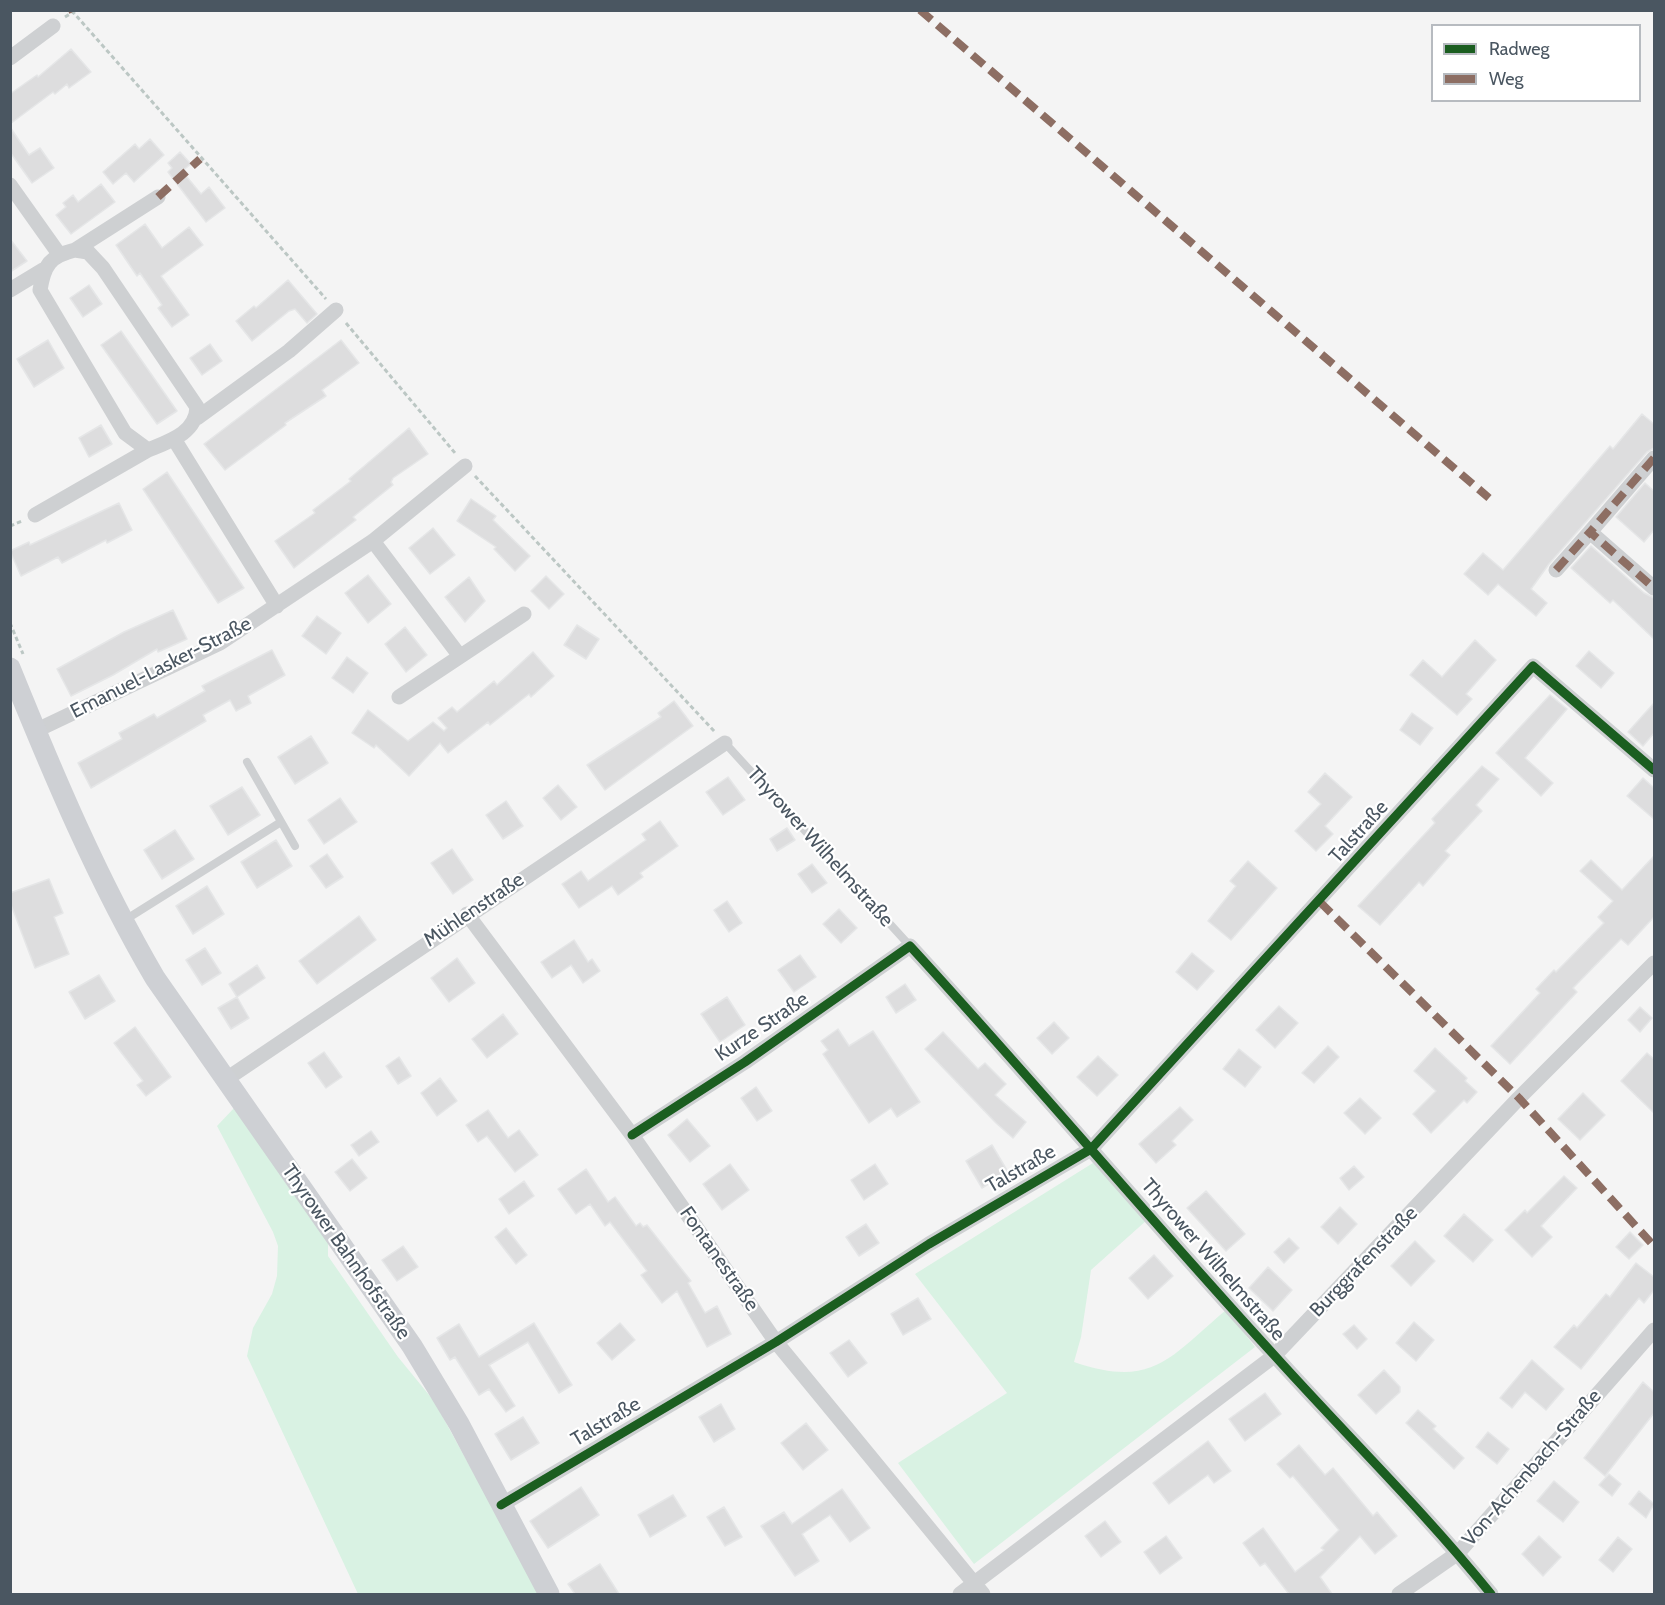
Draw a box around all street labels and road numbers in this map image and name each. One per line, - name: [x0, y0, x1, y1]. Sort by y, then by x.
- street label: Emanuel-Lasker-Straße: [67, 612, 255, 724]
- street label: Thyrower Wilhelmstraße: [742, 762, 898, 932]
- street label: Talstraße: [1325, 796, 1393, 868]
- street label: Mühlenstraße: [419, 868, 529, 952]
- street label: Kurze Straße: [711, 987, 813, 1067]
- street label: Talstraße: [982, 1140, 1060, 1198]
- street label: Thyrower Bahnhofstraße: [277, 1160, 415, 1344]
- street label: Thyrower Wilhelmstraße: [1136, 1174, 1290, 1346]
- street label: Fontanestraße: [674, 1202, 764, 1316]
- street label: Burggrafenstraße: [1305, 1202, 1423, 1322]
- street label: Von-Achenbach-Straße: [1457, 1385, 1607, 1551]
- street label: Talstraße: [567, 1392, 645, 1452]

